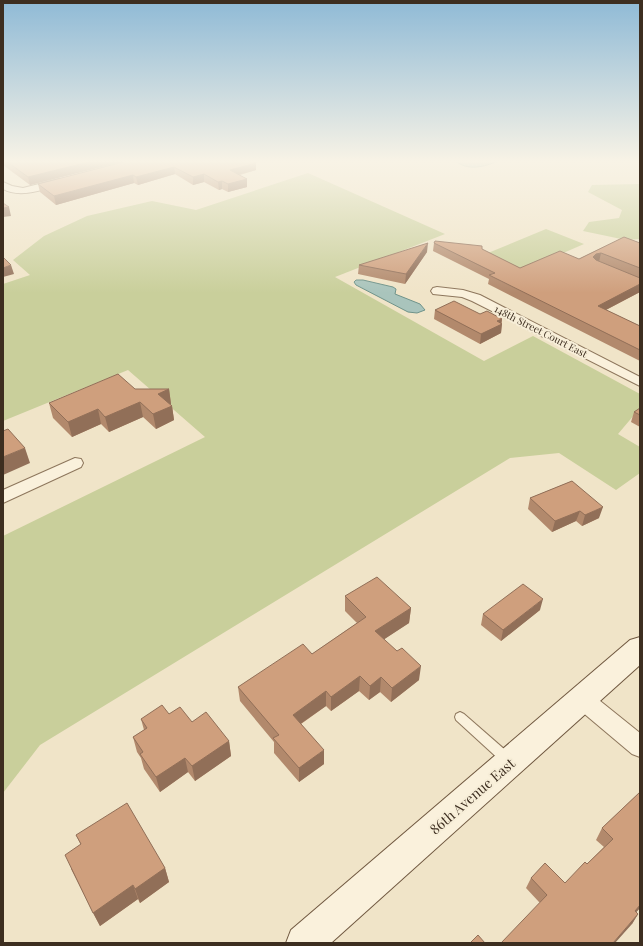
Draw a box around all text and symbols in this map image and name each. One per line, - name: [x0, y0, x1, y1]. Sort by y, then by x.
- street label: 148th Street Court East: [492, 301, 590, 361]
- street label: 86th Avenue East: [425, 753, 519, 838]

